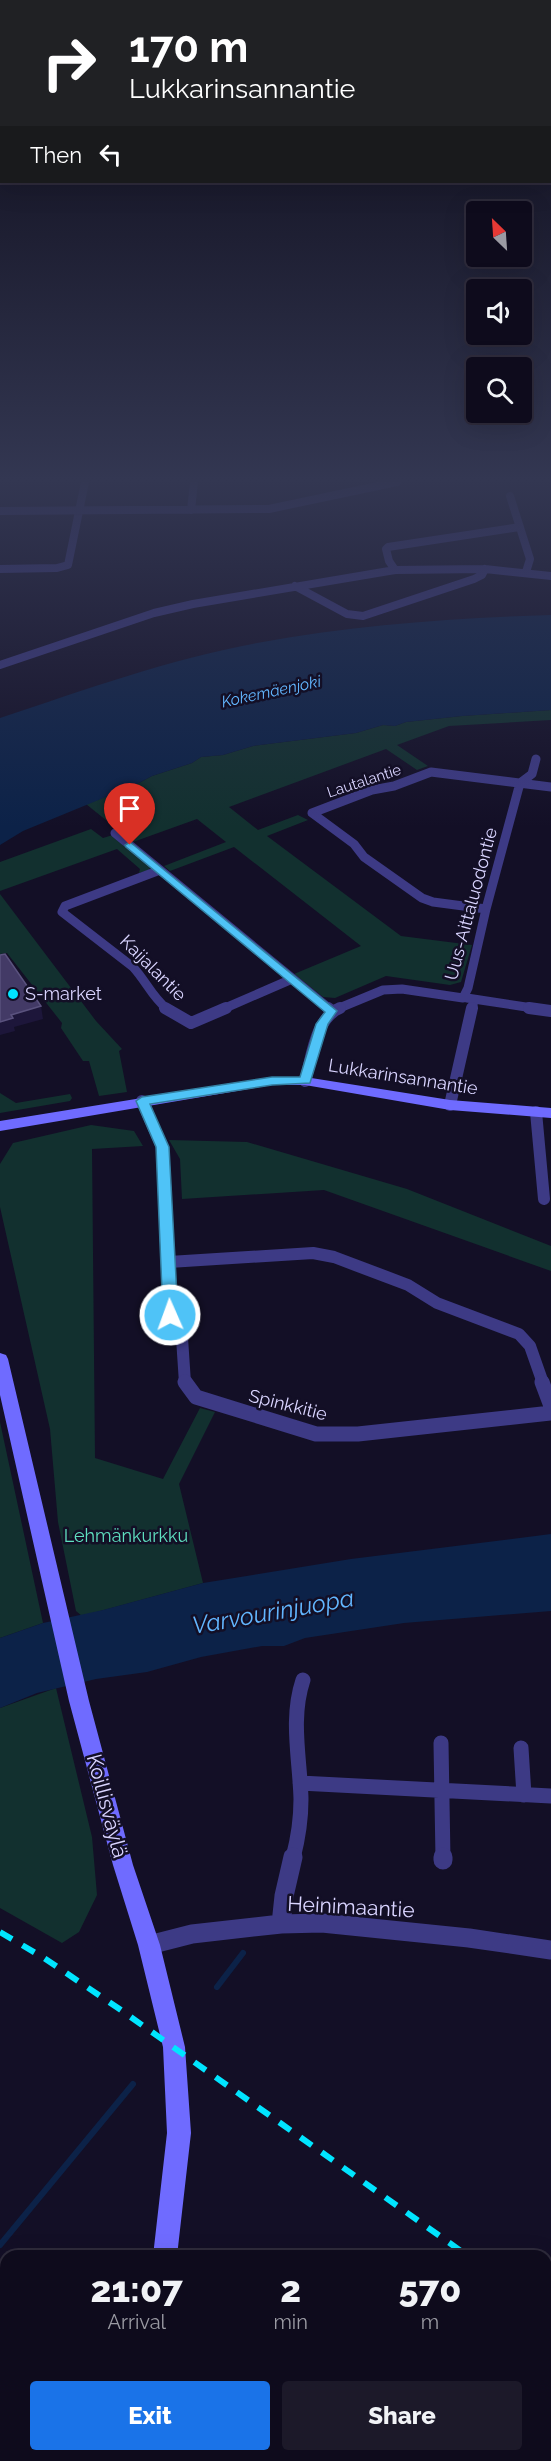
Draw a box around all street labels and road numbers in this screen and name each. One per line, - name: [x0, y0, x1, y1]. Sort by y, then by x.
- street label: Lautalantie: [325, 760, 404, 801]
- street label: Uus-Aittaluodontie: [440, 825, 501, 983]
- street label: Kaijalantie: [116, 930, 191, 1005]
- street label: Lukkarinsannantie: [327, 1054, 480, 1099]
- street label: Spinkkitie: [247, 1385, 330, 1424]
- street label: Koillisväylä: [82, 1751, 133, 1861]
- street label: Heinimaantie: [287, 1891, 415, 1922]

